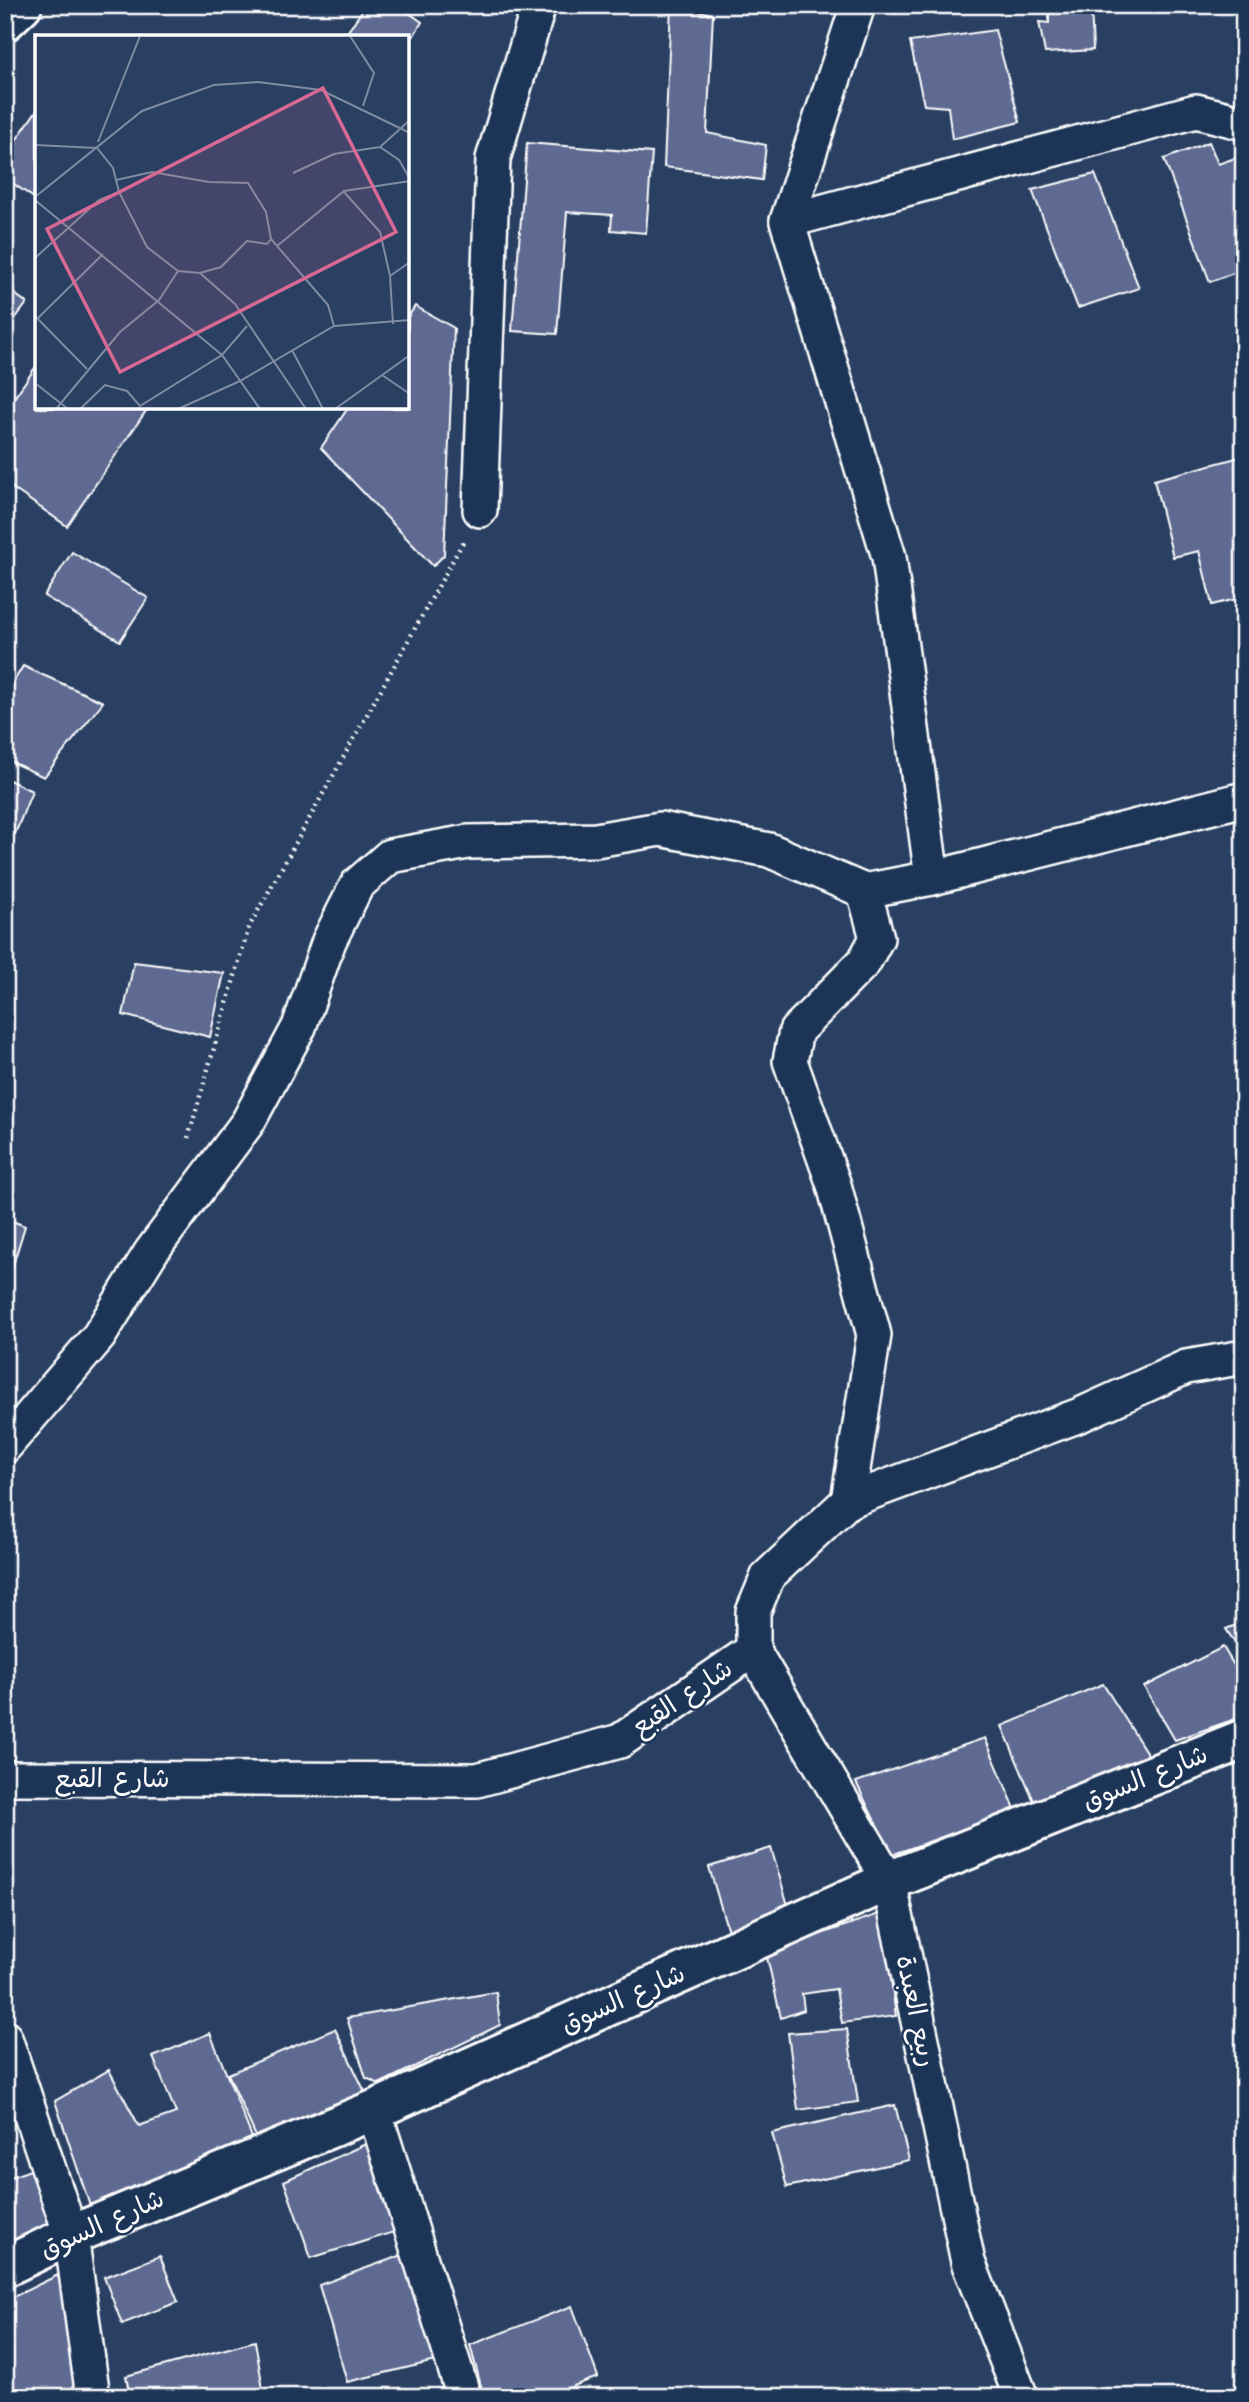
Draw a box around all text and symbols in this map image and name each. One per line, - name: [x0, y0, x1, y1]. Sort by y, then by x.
- inset map: [35, 35, 410, 410]
- street label: شارع القبع: [624, 1651, 740, 1745]
- street label: شارع السوق: [1077, 1736, 1213, 1820]
- street label: شارع القبع: [54, 1761, 170, 1797]
- street label: ربيع العبدة: [887, 1952, 945, 2070]
- street label: شارع السوق: [555, 1956, 691, 2042]
- street label: شارع السوق: [34, 2181, 170, 2267]

